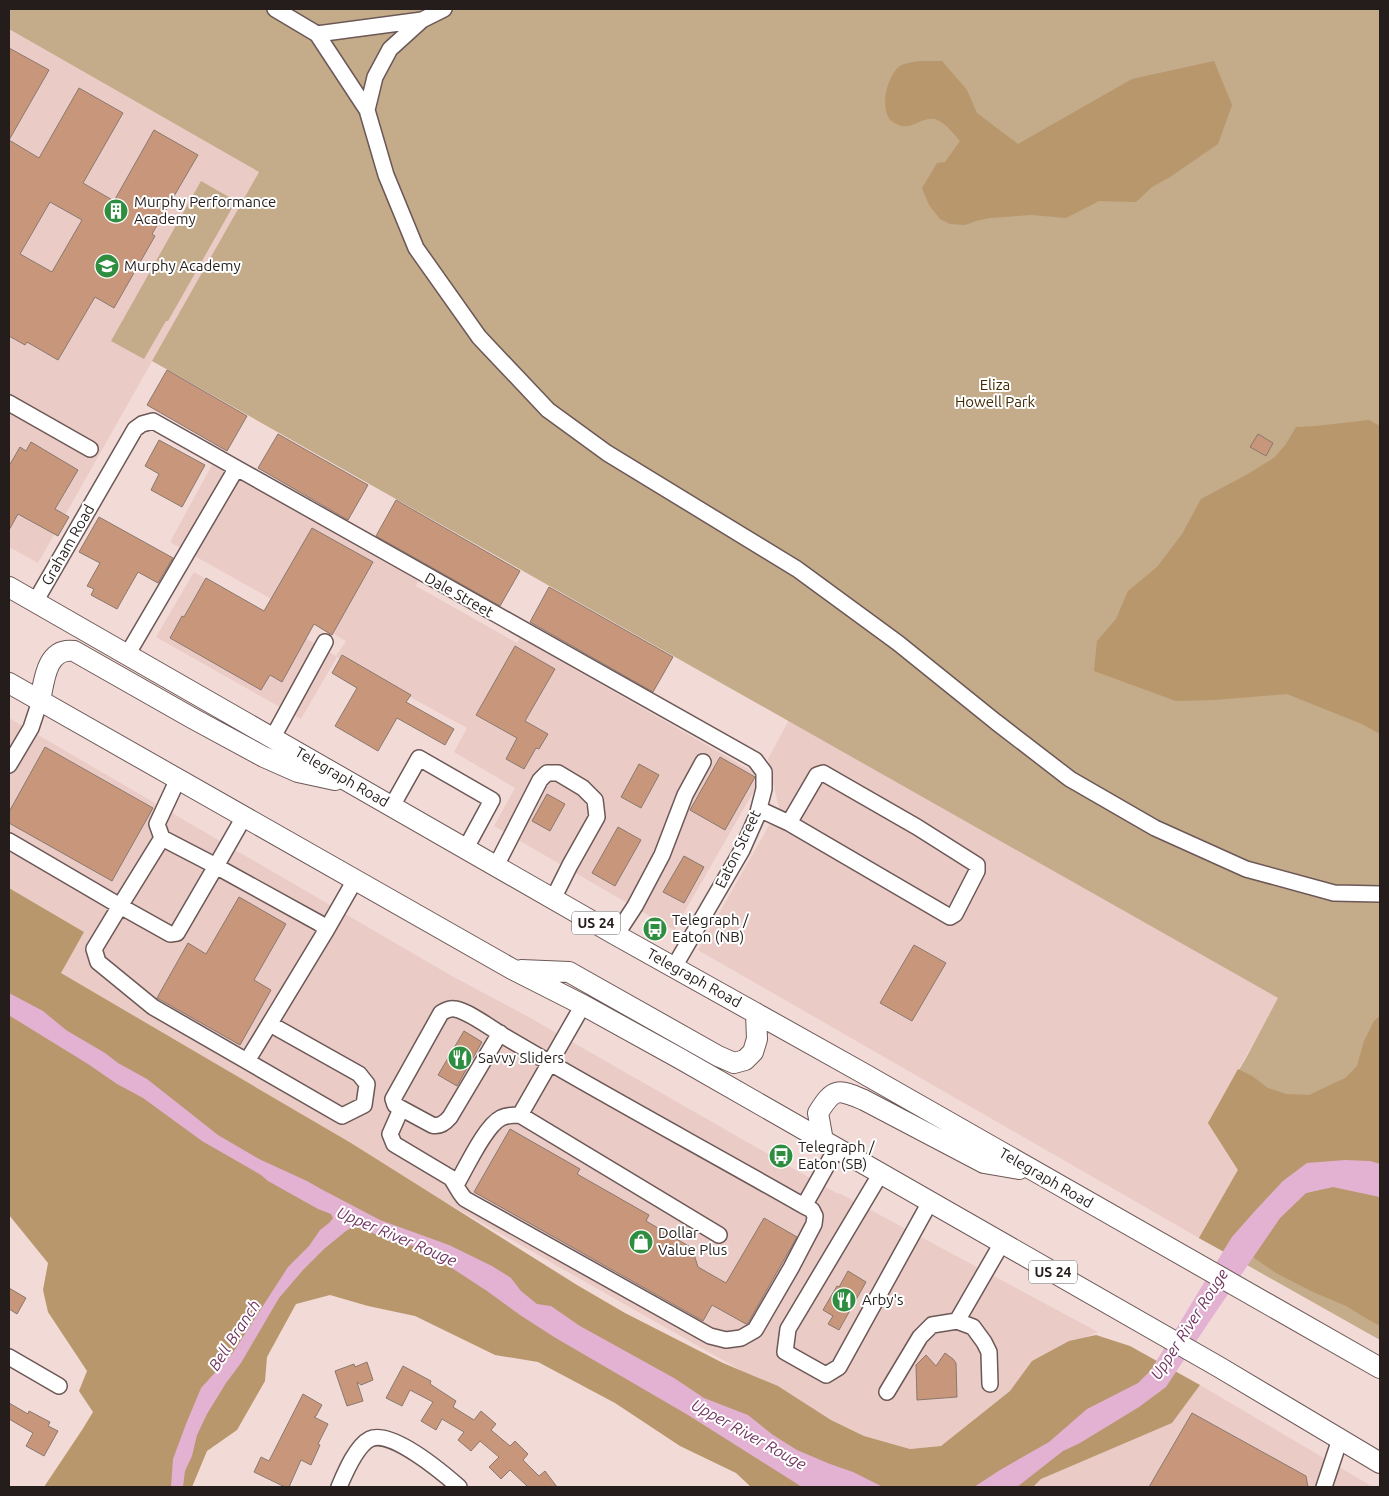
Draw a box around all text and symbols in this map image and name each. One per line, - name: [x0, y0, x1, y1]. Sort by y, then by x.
- place label: Murphy Performance Academy: [134, 193, 276, 227]
- building icon: Murphy Performance Academy: [103, 198, 129, 224]
- school or university icon: Murphy Academy: [94, 253, 120, 279]
- place label: Murphy Academy: [124, 257, 241, 274]
- park label: Eliza Howell Park: [955, 376, 1036, 410]
- street label: Graham Road: [38, 501, 98, 588]
- street label: Dale Street: [422, 569, 497, 620]
- street label: Telegraph Road: [292, 743, 392, 810]
- street label: Eaton Street: [711, 807, 764, 891]
- road number: US 24: [572, 911, 620, 934]
- place label: Telegraph / Eaton (NB): [672, 911, 749, 945]
- bus stop icon: Telegraph / Eaton (NB): [642, 916, 668, 942]
- street label: Telegraph Road: [644, 945, 744, 1011]
- restaurant icon: Savvy Sliders: [447, 1045, 473, 1071]
- place label: Savvy Sliders: [478, 1049, 564, 1066]
- place label: Telegraph / Eaton (SB): [798, 1138, 875, 1172]
- bus stop icon: Telegraph / Eaton (SB): [768, 1143, 794, 1169]
- street label: Telegraph Road: [996, 1144, 1096, 1211]
- water label: Upper River Rouge: [334, 1203, 460, 1269]
- place label: Dollar Value Plus: [658, 1224, 727, 1258]
- shop icon: Dollar Value Plus: [628, 1229, 654, 1255]
- road number: US 24: [1029, 1260, 1077, 1284]
- water label: Upper River Rouge: [1146, 1265, 1232, 1383]
- restaurant icon: Arby's: [831, 1287, 857, 1313]
- place label: Arby's: [862, 1291, 904, 1308]
- water label: Bell Branch: [205, 1296, 263, 1374]
- water label: Upper River Rouge: [689, 1395, 809, 1473]

